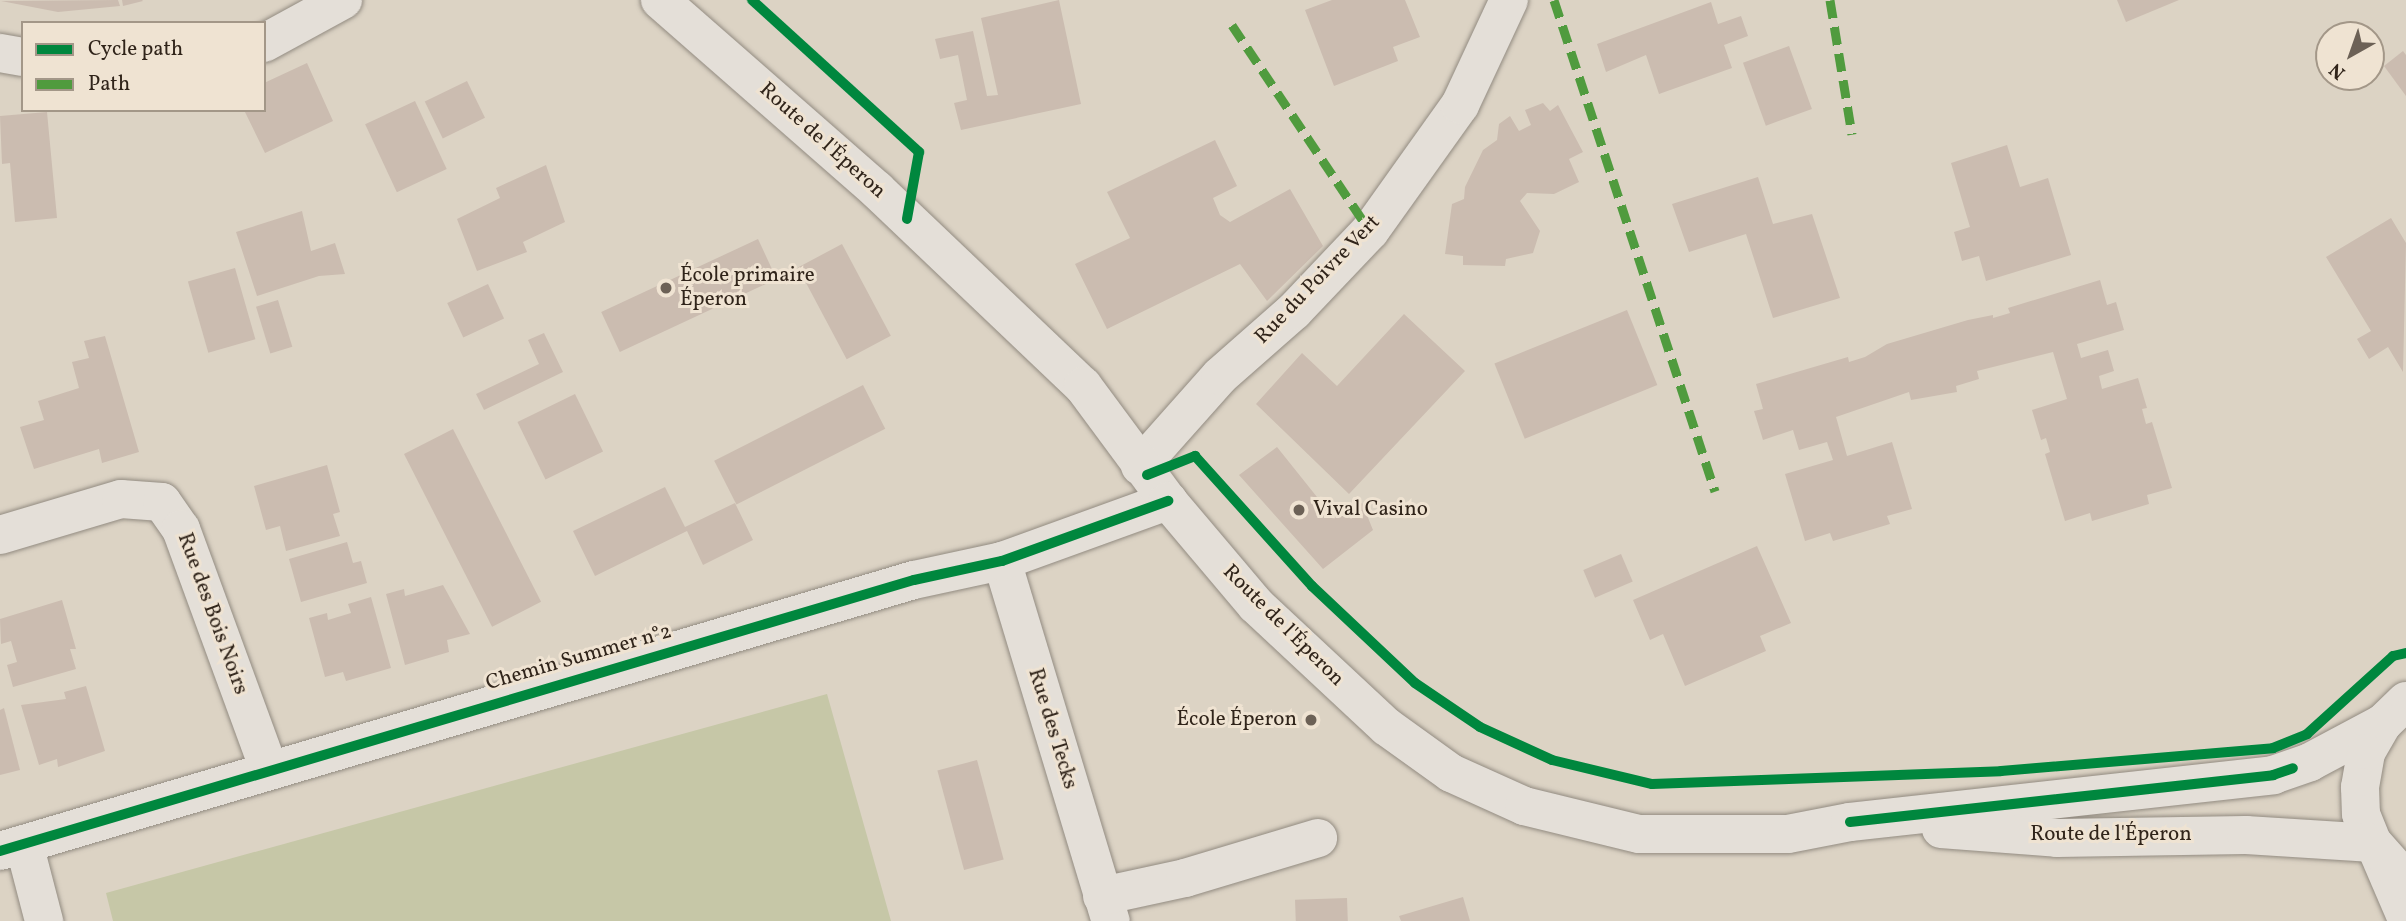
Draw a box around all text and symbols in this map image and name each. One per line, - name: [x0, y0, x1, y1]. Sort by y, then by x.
- legend: [21, 21, 266, 112]
- north arrow: [2315, 21, 2385, 91]
- text: Cycle path: [88, 35, 183, 64]
- text: N: [2324, 56, 2351, 85]
- text: Path: [88, 70, 130, 99]
- street label: Route de l'Éperon: [754, 78, 890, 204]
- street label: Rue du Poivre Vert: [1250, 210, 1386, 350]
- place label: École primaire Éperon: [680, 263, 815, 313]
- marker: École primaire Éperon: [658, 280, 674, 296]
- place label: Vival Casino: [1313, 497, 1428, 523]
- marker: Vival Casino: [1291, 502, 1307, 518]
- street label: Rue des Bois Noirs: [171, 530, 253, 698]
- street label: Route de l'Éperon: [1217, 560, 1349, 692]
- street label: Chemin Summer n°2: [483, 619, 675, 697]
- street label: Rue des Tecks: [1022, 665, 1082, 793]
- place label: École Éperon: [1176, 707, 1297, 733]
- marker: École Éperon: [1303, 712, 1319, 728]
- street label: Route de l'Éperon: [2030, 822, 2192, 848]

